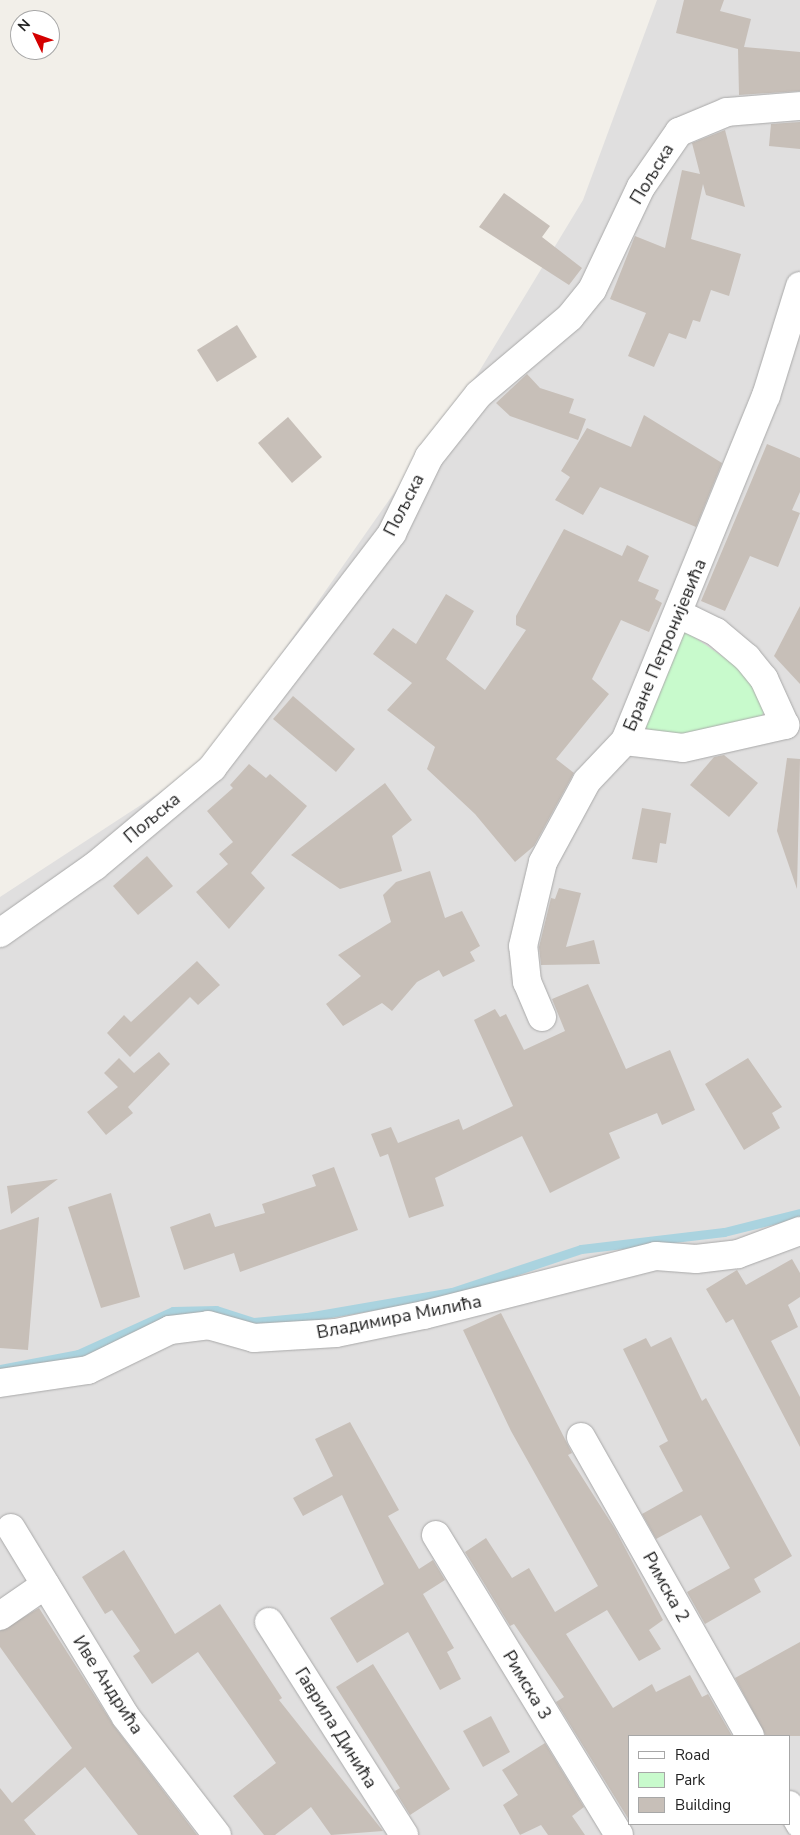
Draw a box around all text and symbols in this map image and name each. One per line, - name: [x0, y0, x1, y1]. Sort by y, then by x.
- north arrow: [10, 10, 60, 60]
- text: N: [14, 15, 35, 36]
- street label: Пољска: [626, 140, 678, 208]
- street label: Пољска: [379, 470, 429, 540]
- street label: Бране Петронијевића: [619, 556, 711, 734]
- street label: Пољска: [119, 788, 185, 848]
- street label: Владимира Милића: [315, 1290, 483, 1344]
- street label: Римска 2: [638, 1548, 694, 1626]
- street label: Иве Андрића: [68, 1632, 148, 1738]
- street label: Римска 3: [498, 1647, 556, 1723]
- street label: Гаврила Динића: [290, 1664, 382, 1792]
- legend: [628, 1735, 790, 1825]
- text: Road: [675, 1745, 710, 1765]
- text: Park: [675, 1770, 705, 1790]
- text: Building: [675, 1795, 731, 1815]

